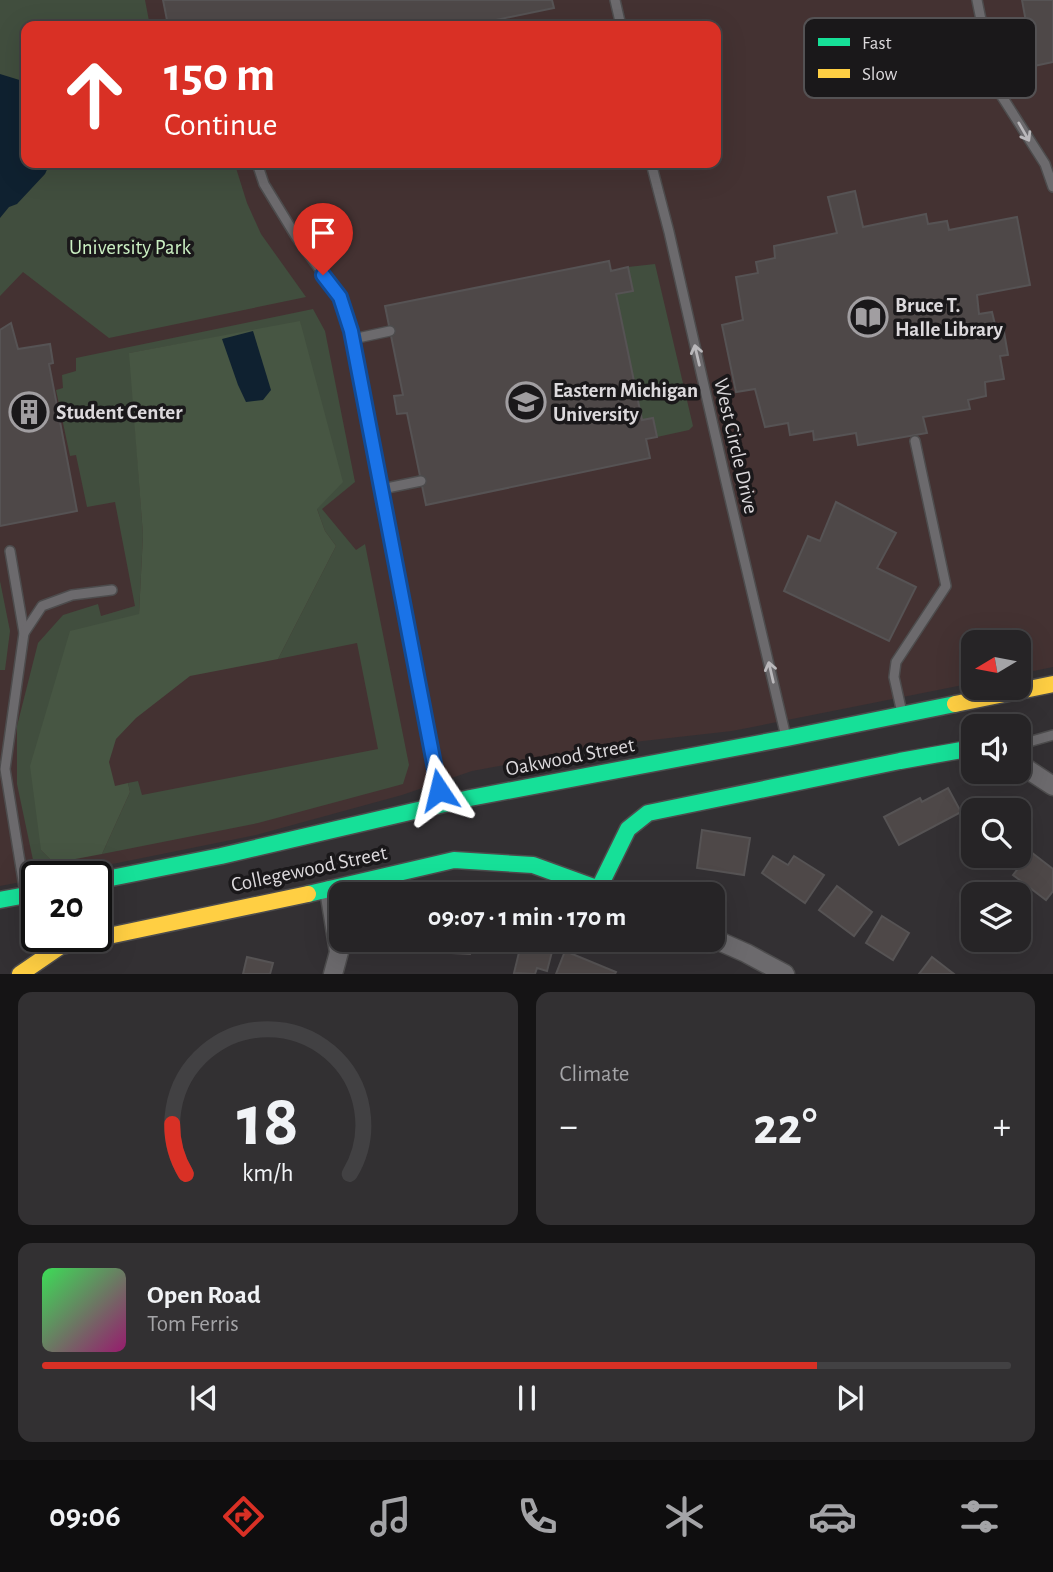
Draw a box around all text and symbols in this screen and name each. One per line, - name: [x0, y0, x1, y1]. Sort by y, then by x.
- legend: [804, 18, 1036, 98]
- text: Fast: [862, 34, 892, 53]
- icon: ahead: [49, 49, 140, 140]
- text: 150 m: [164, 51, 275, 100]
- text: Slow: [862, 65, 898, 84]
- text: Continue: [164, 109, 277, 141]
- one-way arrow: [1017, 121, 1031, 141]
- pin: [293, 203, 353, 275]
- icon: arrive: [304, 214, 342, 252]
- park label: University Park: [69, 237, 191, 258]
- place label: Bruce T. Halle Library: [895, 295, 1003, 340]
- library icon: Bruce T. Halle Library: [847, 296, 889, 338]
- one-way arrow: [690, 344, 704, 367]
- street label: West Circle Drive: [710, 376, 762, 516]
- place label: Eastern Michigan University: [553, 380, 698, 425]
- school or university icon: Eastern Michigan University: [505, 381, 547, 423]
- building icon: Student Center: [8, 391, 50, 433]
- place label: Student Center: [56, 402, 183, 423]
- north arrow: [961, 630, 1031, 700]
- map controls: [961, 630, 1031, 952]
- one-way arrow: [764, 661, 777, 684]
- button: sound: [961, 714, 1031, 784]
- street label: Oakwood Street: [504, 734, 637, 780]
- position arrow: [402, 753, 476, 827]
- button: search: [961, 798, 1031, 868]
- street label: Collegewood Street: [229, 842, 389, 896]
- speed limit sign: 20: [21, 861, 112, 952]
- button: layers: [961, 882, 1031, 952]
- text: 09:07 · 1 min · 170 m: [428, 904, 626, 930]
- text: Climate: [560, 1063, 629, 1086]
- text: 18: [237, 1087, 299, 1160]
- text: 22°: [753, 1101, 817, 1153]
- text: −: [560, 1108, 578, 1146]
- text: +: [993, 1108, 1011, 1146]
- text: km/h: [242, 1161, 294, 1186]
- text: Open Road: [147, 1282, 261, 1308]
- text: Tom Ferris: [147, 1313, 239, 1336]
- icon: previous: [185, 1379, 223, 1417]
- icon: pause: [508, 1379, 546, 1417]
- icon: next: [831, 1379, 869, 1417]
- icon: directions: [219, 1492, 268, 1541]
- icon: music: [366, 1492, 415, 1541]
- icon: phone: [513, 1492, 562, 1541]
- icon: climate: [660, 1492, 709, 1541]
- icon: car: [808, 1492, 857, 1541]
- icon: filters: [955, 1492, 1004, 1541]
- text: 09:06: [49, 1500, 121, 1532]

